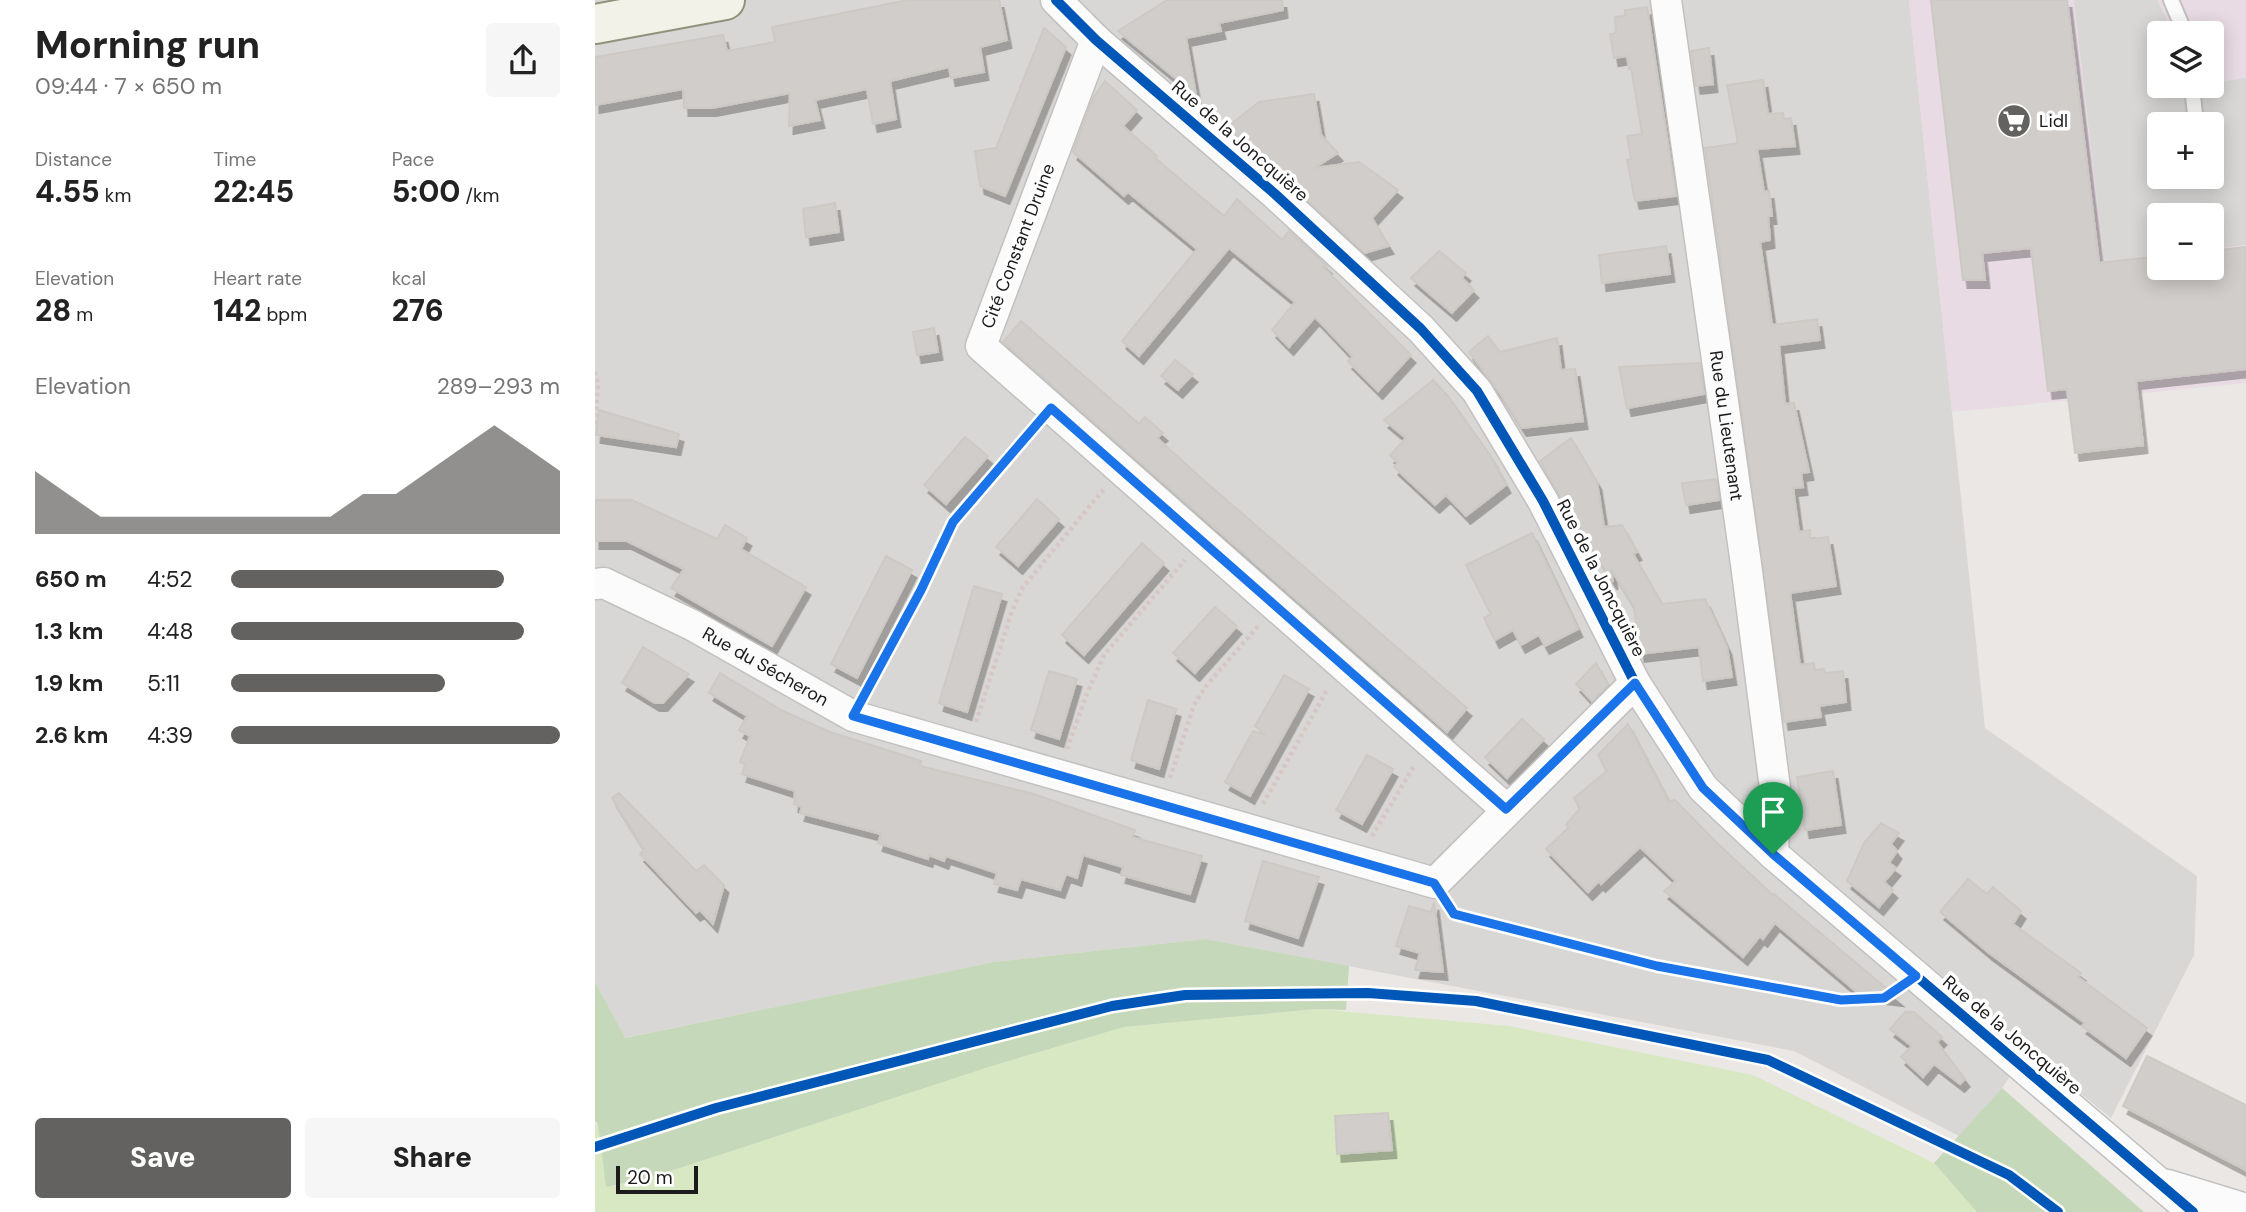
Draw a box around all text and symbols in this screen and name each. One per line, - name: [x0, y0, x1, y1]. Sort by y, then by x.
- text: Morning run: [35, 20, 260, 70]
- map controls: [2147, 21, 2224, 280]
- button: layers: [2147, 21, 2224, 98]
- button: share: [486, 23, 560, 97]
- text: 09:44 · 7 × 650 m: [35, 71, 222, 101]
- street label: Rue de la Joncquière: [1166, 75, 1314, 207]
- supermarket icon: Lidl: [1995, 102, 2033, 140]
- place label: Lidl: [2039, 109, 2068, 133]
- button: +: [2147, 112, 2224, 189]
- text: Distance: [35, 147, 112, 172]
- text: Time: [213, 147, 256, 172]
- text: Pace: [392, 147, 434, 172]
- street label: Cité Constant Druine: [975, 160, 1061, 332]
- text: 4.55: [35, 172, 100, 211]
- text: 22:45: [213, 172, 294, 211]
- text: 5:00: [392, 172, 461, 211]
- text: km: [100, 183, 131, 208]
- text: /km: [461, 183, 500, 208]
- button: −: [2147, 203, 2224, 280]
- text: Elevation: [35, 266, 114, 291]
- text: Heart rate: [213, 266, 302, 291]
- text: kcal: [392, 266, 426, 291]
- text: 28: [35, 291, 71, 330]
- text: 142: [213, 291, 261, 330]
- text: 276: [392, 291, 444, 330]
- text: m: [71, 302, 93, 327]
- text: bpm: [261, 302, 307, 327]
- street label: Rue du Lieutenant: [1704, 349, 1749, 502]
- text: Elevation: [35, 371, 131, 401]
- text: 289–293 m: [437, 371, 560, 401]
- street label: Rue de la Joncquière: [1551, 495, 1651, 661]
- text: 650 m: [35, 564, 107, 594]
- text: 4:52: [147, 564, 193, 594]
- text: 1.3 km: [35, 616, 103, 646]
- text: 4:48: [147, 616, 194, 646]
- street label: Rue du Sécheron: [698, 621, 833, 712]
- text: 1.9 km: [35, 668, 103, 698]
- text: 5:11: [147, 668, 180, 698]
- text: 2.6 km: [35, 720, 108, 750]
- text: 4:39: [147, 720, 193, 750]
- pin: [1743, 782, 1803, 854]
- icon: arrive: [1754, 793, 1792, 831]
- street label: Rue de la Joncquière: [1938, 970, 2086, 1100]
- button: Save: [35, 1118, 291, 1198]
- button: Share: [305, 1118, 560, 1198]
- scale bar: [616, 1163, 698, 1195]
- text: 20 m: [627, 1165, 673, 1190]

